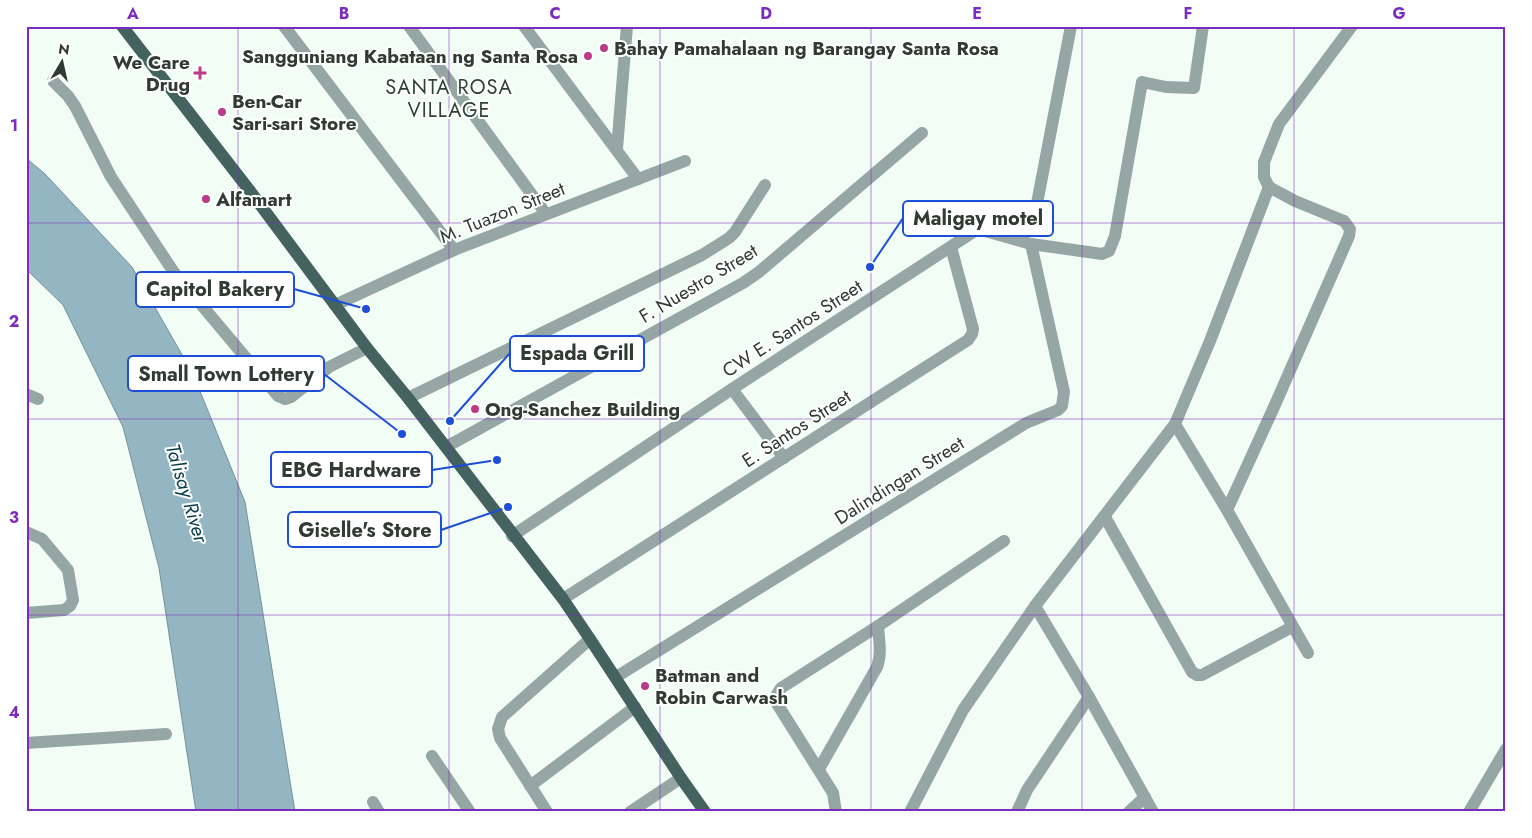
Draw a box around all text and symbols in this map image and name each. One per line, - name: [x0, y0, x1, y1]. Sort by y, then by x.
- text: A: [126, 2, 139, 25]
- text: B: [339, 2, 349, 25]
- text: C: [549, 2, 561, 25]
- text: D: [760, 2, 772, 25]
- text: E: [972, 2, 982, 25]
- text: F: [1184, 2, 1192, 25]
- text: G: [1392, 2, 1406, 25]
- place label: Bahay Pamahalaan ng Barangay Santa Rosa: [614, 35, 999, 62]
- north arrow: [38, 38, 88, 88]
- text: N: [57, 38, 71, 60]
- marker: Bahay Pamahalaan ng Barangay Santa Rosa: [598, 42, 610, 54]
- place label: Sangguniang Kabataan ng Santa Rosa: [242, 43, 578, 70]
- place label: We Care Drug: [113, 49, 190, 98]
- marker: Sangguniang Kabataan ng Santa Rosa: [582, 50, 594, 62]
- marker: We Care Drug: [194, 67, 206, 79]
- district label: SANTA ROSA VILLAGE: [385, 73, 513, 125]
- place label: Ben-Car Sari-sari Store: [232, 88, 357, 137]
- marker: Ben-Car Sari-sari Store: [216, 106, 228, 118]
- text: 1: [10, 114, 18, 137]
- street label: M. Tuazon Street: [435, 175, 569, 250]
- place label: Alfamart: [215, 186, 292, 213]
- marker: Alfamart: [200, 193, 212, 205]
- callout: Maligay motel: [903, 201, 1053, 236]
- text: Maligay motel: [913, 204, 1043, 233]
- street label: F. Nuestro Street: [634, 237, 763, 329]
- callout: Capitol Bakery: [136, 272, 294, 307]
- street label: CW E. Santos Street: [717, 273, 868, 384]
- text: Capitol Bakery: [146, 275, 285, 304]
- text: 2: [9, 310, 19, 333]
- callout: Espada Grill: [510, 336, 644, 371]
- text: Espada Grill: [520, 339, 634, 368]
- callout: Small Town Lottery: [128, 356, 324, 391]
- text: Small Town Lottery: [138, 360, 314, 389]
- street label: E. Santos Street: [736, 383, 856, 474]
- place label: Ong-Sanchez Building: [485, 396, 680, 423]
- marker: Ong-Sanchez Building: [469, 403, 481, 415]
- street label: Dalindingan Street: [829, 430, 970, 531]
- water label: Talisay River: [158, 440, 216, 547]
- callout: EBG Hardware: [271, 452, 432, 487]
- text: EBG Hardware: [281, 456, 421, 485]
- text: 3: [9, 506, 19, 529]
- callout: Giselle's Store: [288, 512, 441, 547]
- text: Giselle's Store: [298, 516, 432, 545]
- place label: Batman and Robin Carwash: [655, 662, 788, 711]
- marker: Batman and Robin Carwash: [639, 680, 651, 692]
- text: 4: [8, 701, 20, 724]

